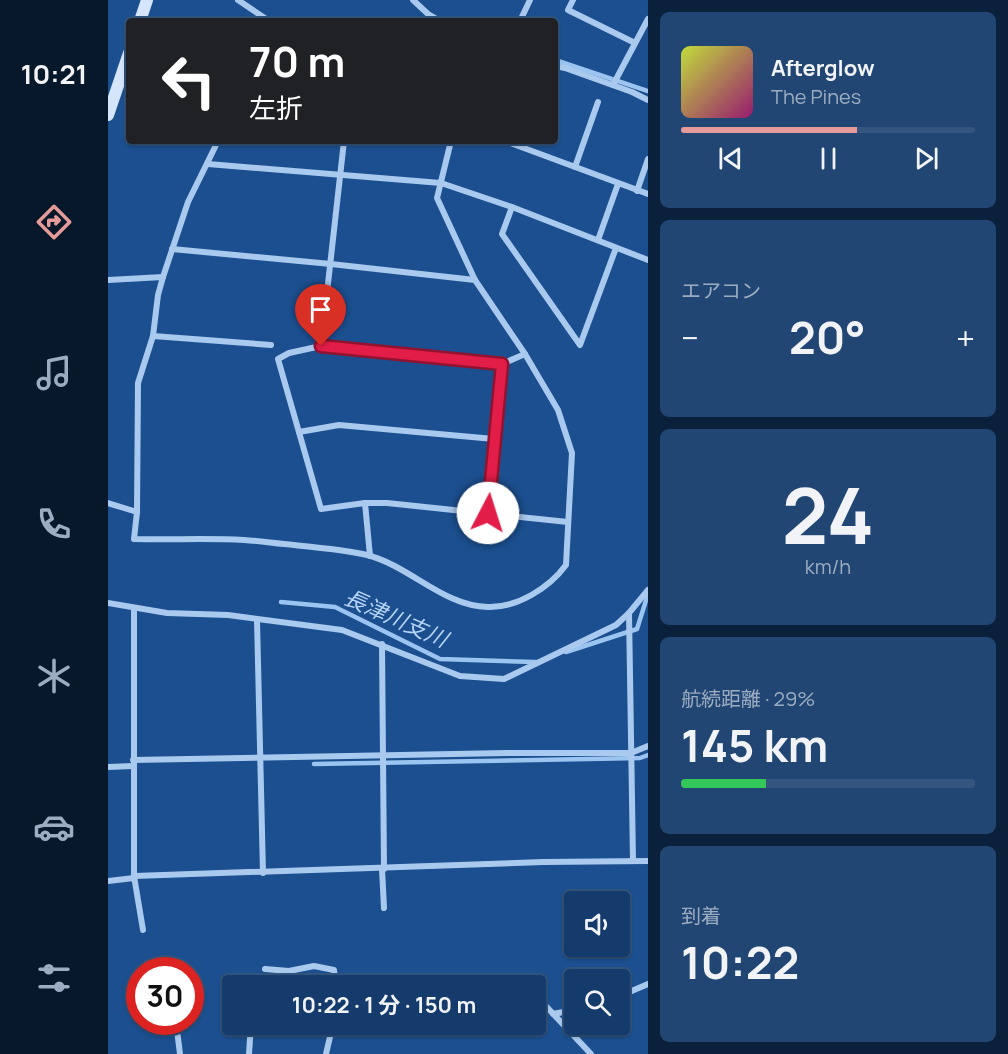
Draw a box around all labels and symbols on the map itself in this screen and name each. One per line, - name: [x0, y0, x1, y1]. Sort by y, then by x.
- pin: [295, 284, 346, 346]
- position arrow: [456, 481, 520, 545]
- water label: 長津川支川: [340, 582, 454, 655]
- speed limit sign: 30: [126, 957, 204, 1035]

